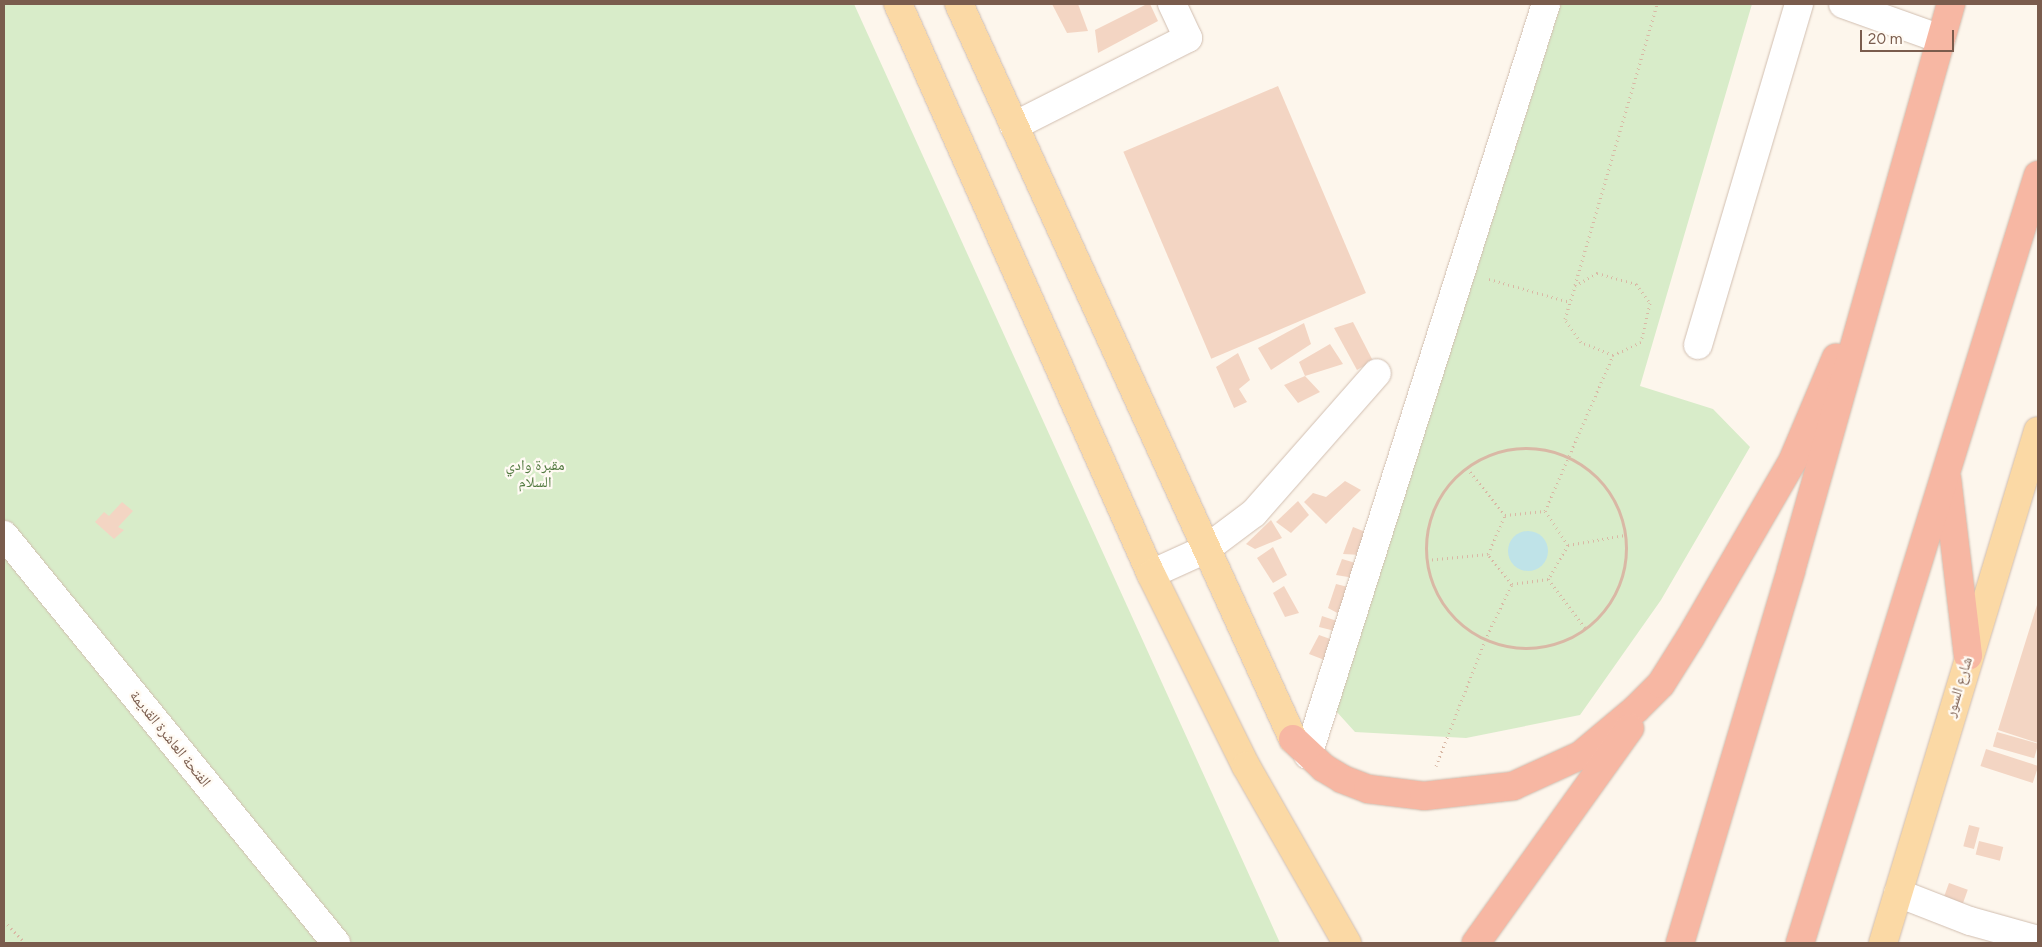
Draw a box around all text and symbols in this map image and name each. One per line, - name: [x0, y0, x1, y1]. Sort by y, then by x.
- scale bar: [1862, 20, 1956, 52]
- text: 20 m: [1868, 30, 1902, 48]
- park label: مقبرة وادي السلام: [506, 456, 564, 491]
- street label: شارع السور: [1941, 655, 1977, 719]
- street label: الفتحة العاشرة القديمة: [126, 687, 214, 791]

